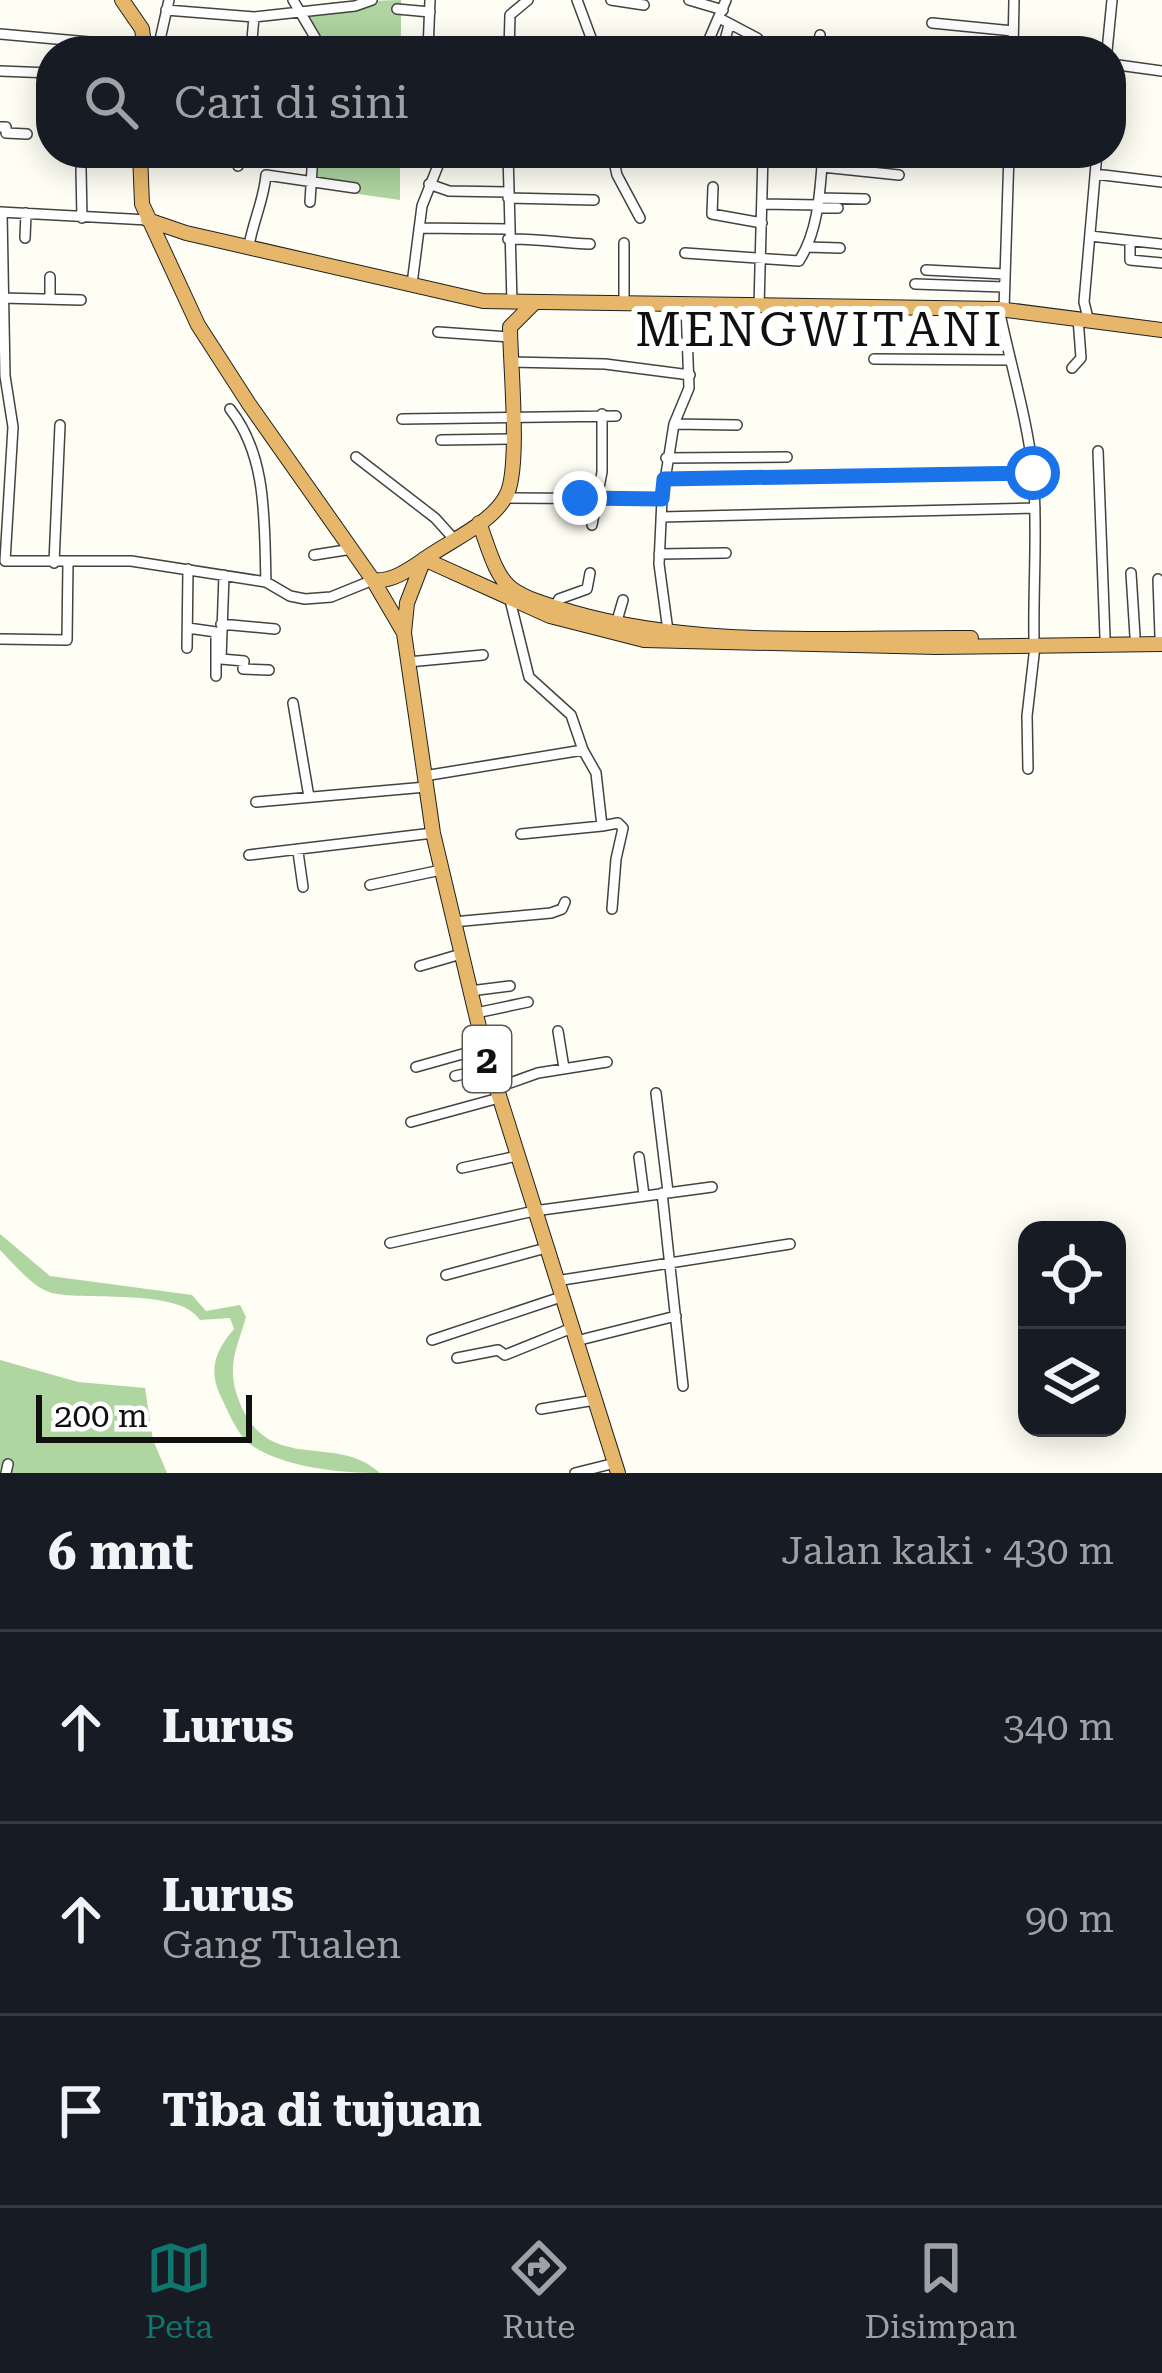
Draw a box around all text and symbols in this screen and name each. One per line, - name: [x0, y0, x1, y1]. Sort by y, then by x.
- search box: [36, 36, 1126, 168]
- icon: search: [78, 69, 144, 135]
- text: Cari di sini: [174, 76, 409, 129]
- district label: MENGWITANI: [635, 302, 1005, 358]
- route start: [1006, 446, 1060, 500]
- route end: [553, 471, 607, 525]
- road number: 2: [463, 1026, 511, 1092]
- map controls: [1018, 1221, 1126, 1437]
- button: locate: [1018, 1221, 1126, 1329]
- button: layers: [1018, 1329, 1126, 1437]
- scale bar: [36, 1389, 252, 1442]
- text: 200 m: [54, 1396, 148, 1435]
- text: 6 mnt: [48, 1522, 194, 1581]
- text: Jalan kaki · 430 m: [781, 1528, 1114, 1574]
- icon: ahead: [48, 1694, 114, 1760]
- text: Lurus: [162, 1700, 294, 1753]
- text: 340 m: [1003, 1704, 1114, 1750]
- text: Lurus: [162, 1869, 294, 1922]
- icon: ahead: [48, 1886, 114, 1952]
- text: 90 m: [1025, 1896, 1114, 1942]
- text: Gang Tualen: [162, 1922, 401, 1968]
- icon: arrive: [48, 2078, 114, 2144]
- text: Tiba di tujuan: [162, 2084, 482, 2137]
- tab: Peta: [145, 2235, 213, 2346]
- tab: Rute: [502, 2235, 575, 2346]
- tab: Disimpan: [864, 2235, 1017, 2346]

